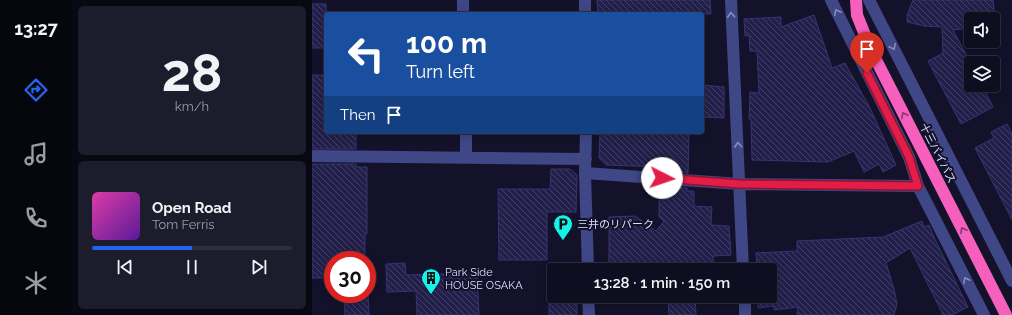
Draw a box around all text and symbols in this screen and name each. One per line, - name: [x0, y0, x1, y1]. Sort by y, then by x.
- one-way arrow: [834, 9, 842, 16]
- one-way arrow: [727, 12, 736, 18]
- map controls: [964, 12, 1000, 92]
- button: sound: [964, 12, 1000, 48]
- text: 13:27: [14, 18, 58, 39]
- text: 100 m: [406, 27, 487, 60]
- icon: left: [340, 28, 392, 80]
- pin: [850, 32, 884, 73]
- icon: arrive: [856, 38, 878, 60]
- text: 28: [162, 42, 222, 103]
- one-way arrow: [888, 43, 896, 50]
- button: layers: [964, 56, 1000, 92]
- text: Turn left: [406, 61, 475, 82]
- icon: directions: [22, 76, 50, 104]
- text: km/h: [175, 99, 209, 114]
- icon: arrive: [383, 104, 405, 126]
- text: Then: [340, 106, 375, 124]
- one-way arrow: [901, 111, 909, 119]
- street label: 十三バイパス: [917, 121, 958, 185]
- icon: music: [22, 140, 50, 168]
- one-way arrow: [733, 142, 742, 148]
- position arrow: [641, 157, 683, 199]
- text: Open Road: [152, 199, 232, 217]
- icon: phone: [22, 204, 50, 232]
- parking icon: 三井のリパーク: [552, 213, 574, 241]
- text: Tom Ferris: [152, 217, 215, 232]
- place label: 三井のリパーク: [577, 218, 654, 231]
- one-way arrow: [960, 227, 968, 235]
- speed limit sign: 30: [324, 251, 376, 303]
- icon: previous: [114, 256, 136, 278]
- icon: pause: [181, 256, 203, 278]
- icon: next: [248, 256, 270, 278]
- place label: Park Side HOUSE OSAKA: [445, 266, 523, 292]
- building icon: Park Side HOUSE OSAKA: [420, 267, 442, 295]
- icon: climate: [22, 269, 50, 297]
- text: 13:28 · 1 min · 150 m: [594, 274, 730, 292]
- one-way arrow: [964, 277, 971, 285]

